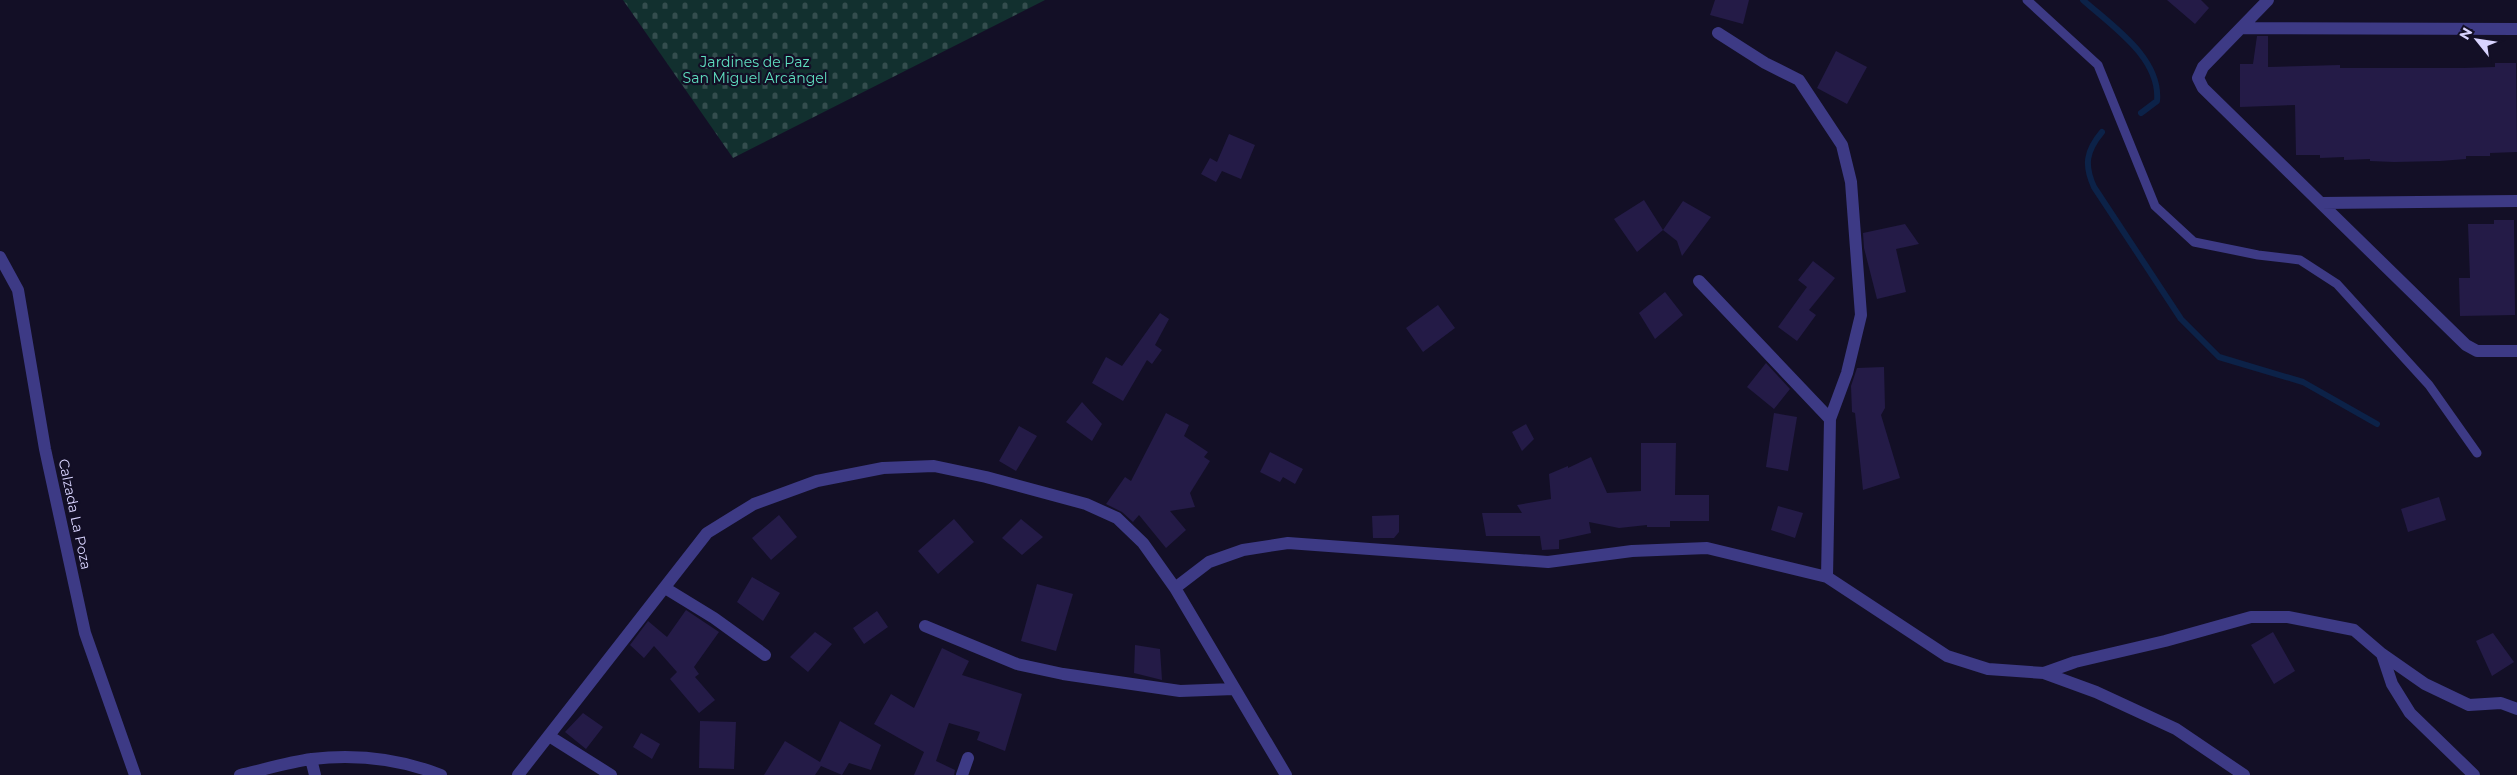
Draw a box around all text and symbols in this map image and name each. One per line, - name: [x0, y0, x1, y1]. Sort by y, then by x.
- north arrow: [2452, 15, 2502, 65]
- text: N: [2455, 24, 2476, 43]
- park label: Jardines de Paz San Miguel Arcángel: [683, 53, 827, 87]
- street label: Calzada La Poza: [54, 457, 96, 571]

